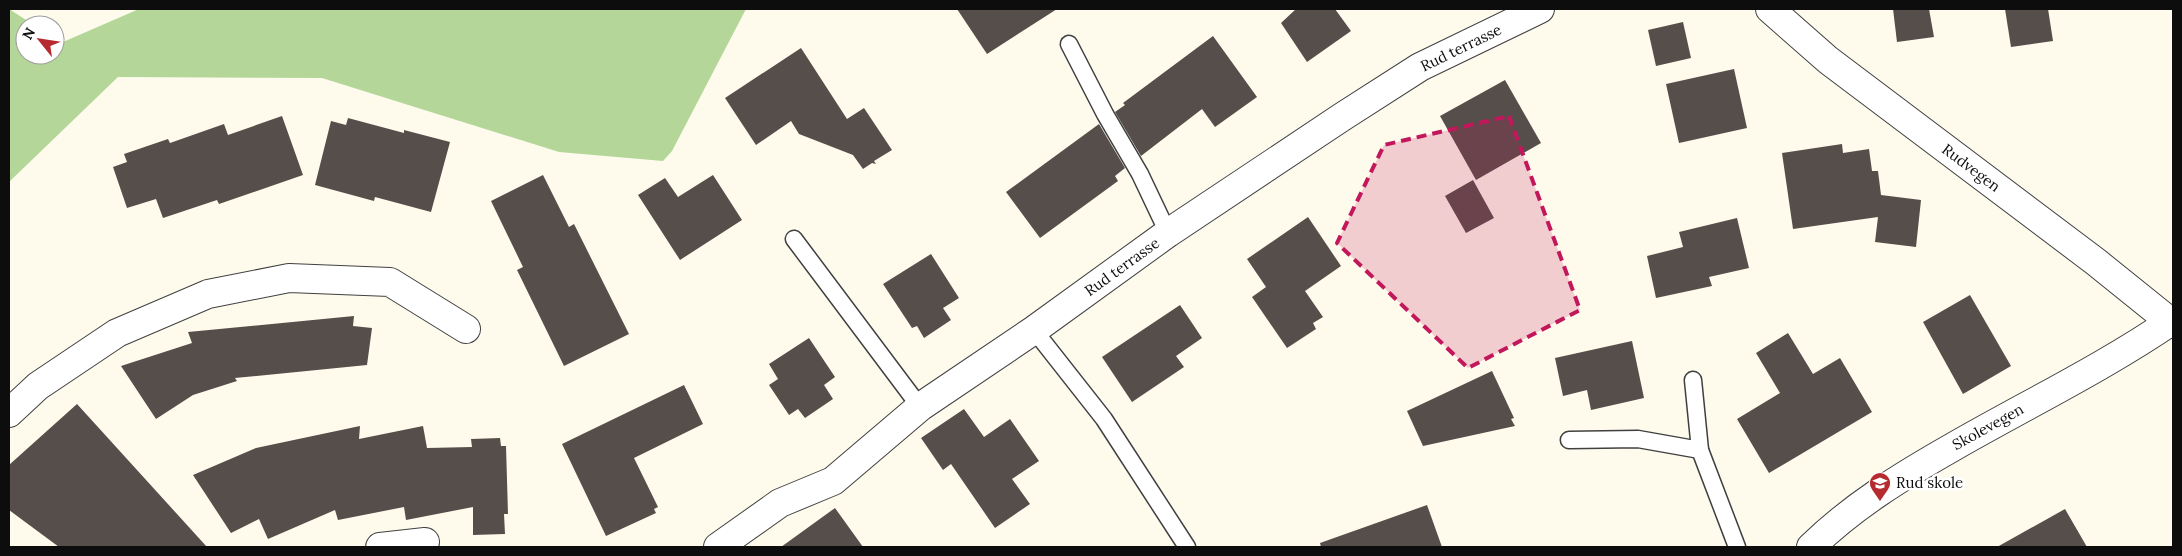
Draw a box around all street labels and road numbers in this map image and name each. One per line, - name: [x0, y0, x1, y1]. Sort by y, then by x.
- street label: Rud terrasse: [1417, 20, 1504, 75]
- street label: Rudvegen: [1938, 139, 2004, 196]
- street label: Rud terrasse: [1081, 233, 1163, 300]
- street label: Skolevegen: [1949, 399, 2027, 454]

